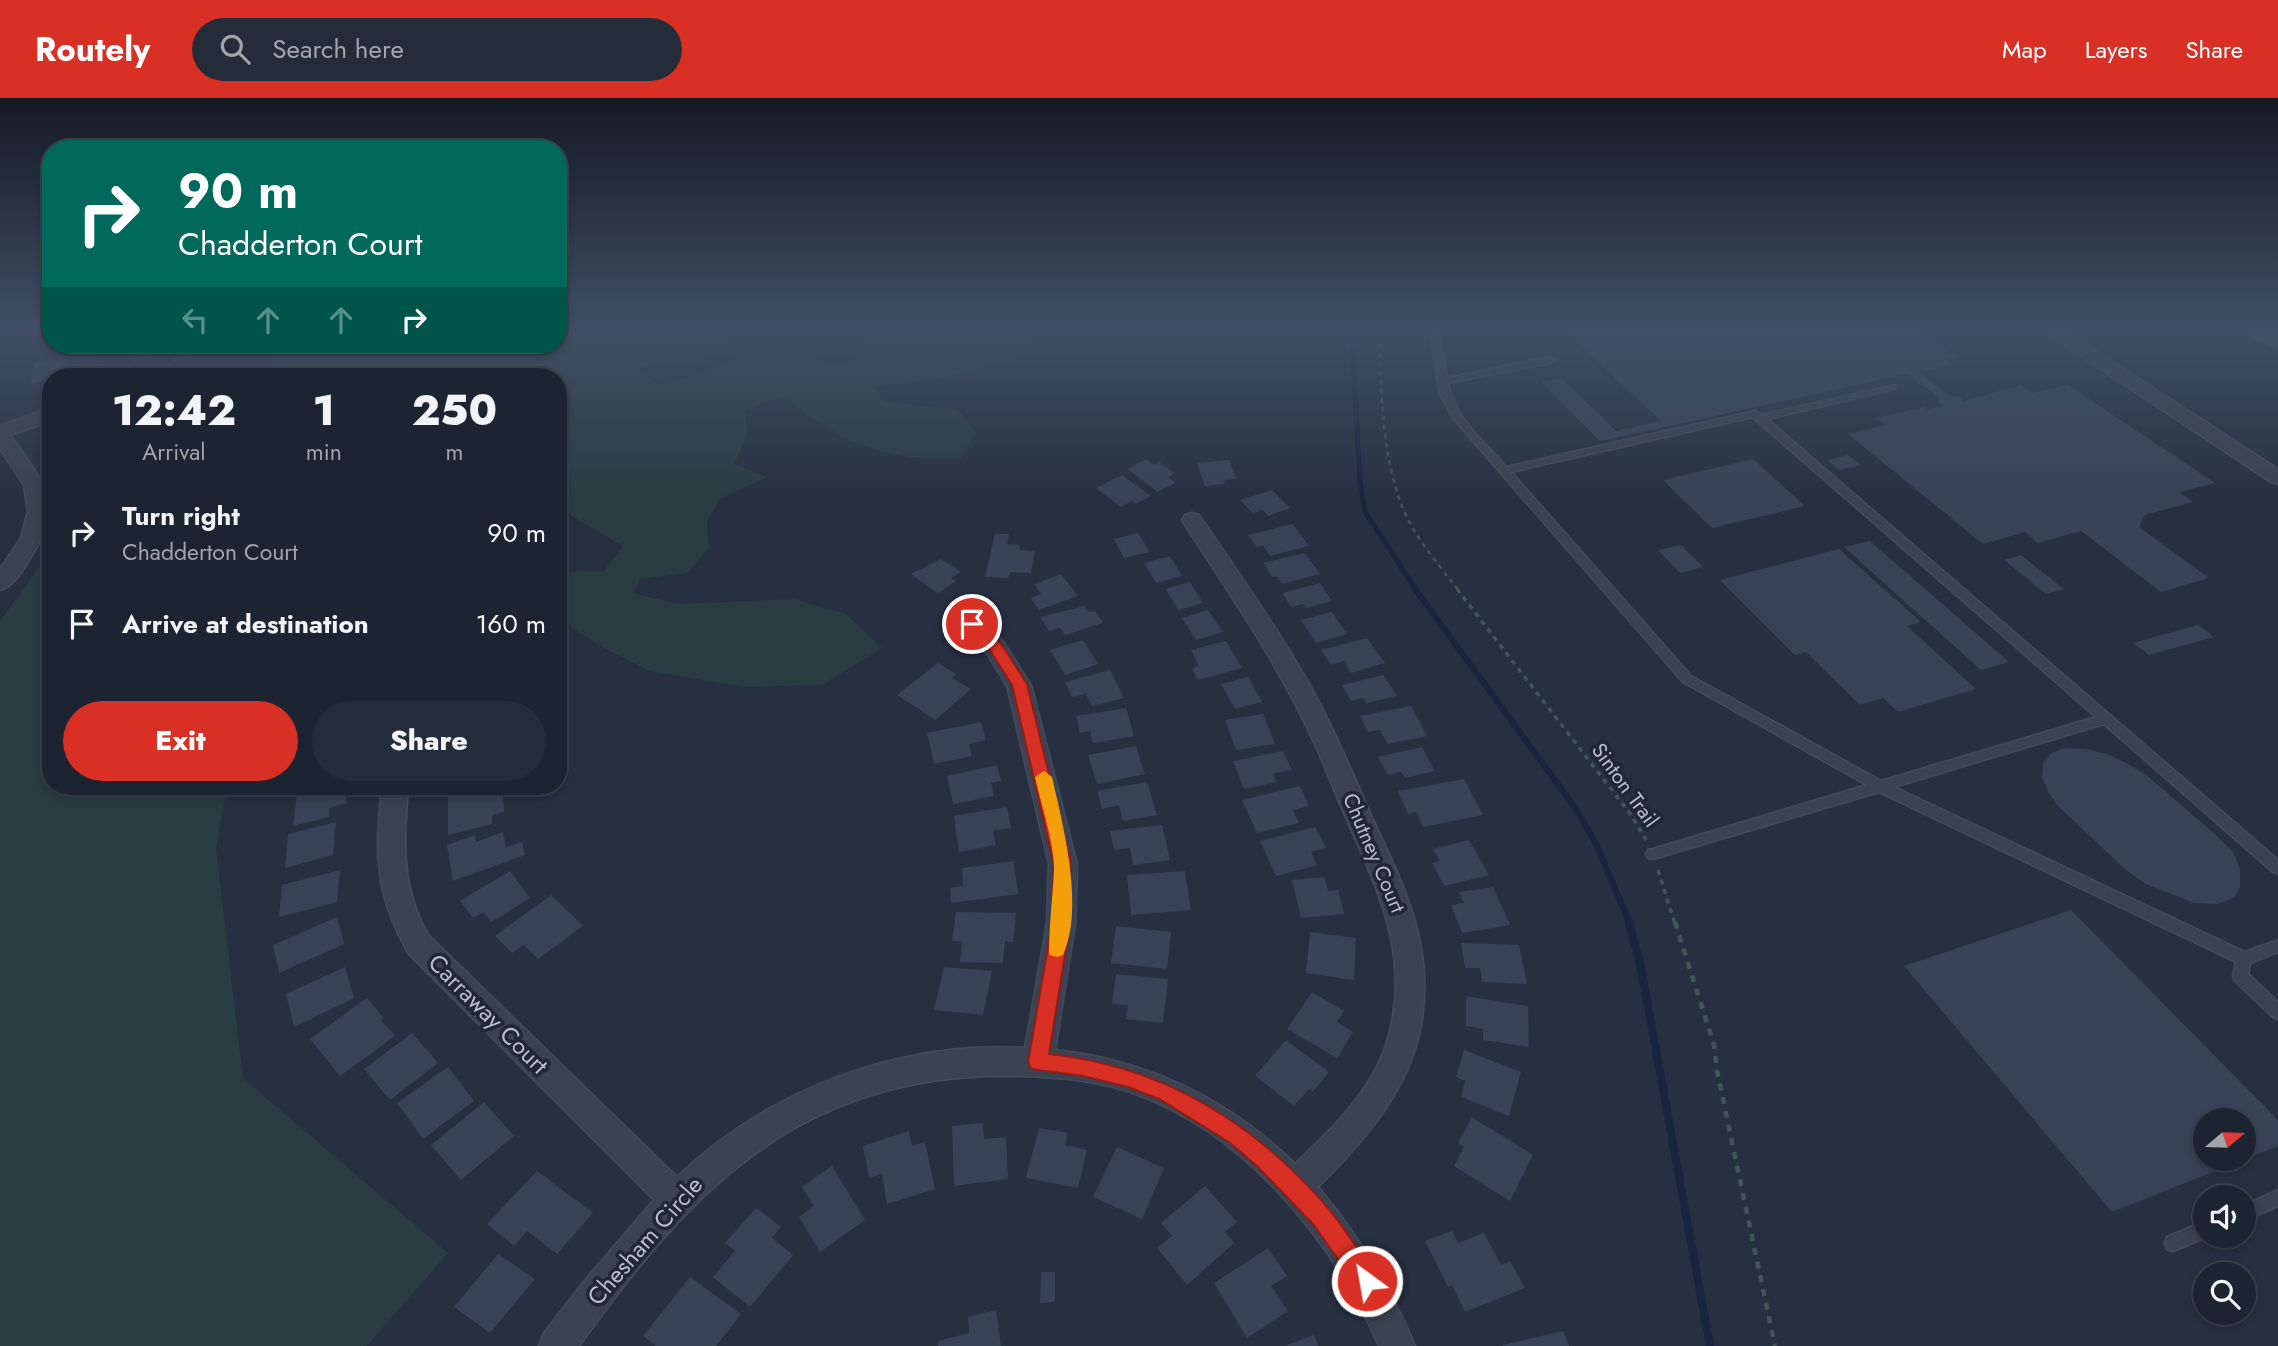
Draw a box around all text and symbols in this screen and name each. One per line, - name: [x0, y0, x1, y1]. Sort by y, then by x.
- search box: [192, 18, 682, 81]
- text: Routely: [35, 26, 150, 73]
- icon: search: [216, 30, 254, 68]
- text: Search here: [272, 30, 404, 68]
- text: Map: [2002, 32, 2047, 67]
- text: Layers: [2085, 32, 2147, 67]
- text: Share: [2185, 32, 2243, 67]
- text: 90 m: [178, 156, 298, 226]
- icon: right: [63, 168, 154, 259]
- text: Chadderton Court: [178, 221, 422, 267]
- icon: left: [176, 301, 214, 339]
- icon: ahead: [249, 301, 287, 339]
- icon: ahead: [322, 301, 360, 339]
- icon: right: [395, 301, 433, 339]
- text: 12:42: [112, 380, 236, 441]
- text: 1: [313, 380, 335, 441]
- text: 250: [412, 380, 497, 441]
- text: Arrival: [142, 435, 206, 469]
- text: min: [306, 435, 342, 469]
- text: m: [445, 435, 463, 469]
- text: Turn right: [122, 497, 240, 535]
- icon: right: [63, 514, 101, 552]
- text: 90 m: [487, 514, 546, 552]
- text: Chadderton Court: [122, 535, 298, 569]
- pin: [942, 594, 1002, 654]
- icon: arrive: [63, 605, 101, 643]
- text: Arrive at destination: [122, 605, 369, 643]
- text: 160 m: [476, 605, 546, 643]
- icon: arrive: [953, 605, 991, 643]
- button: Exit: [63, 701, 298, 781]
- button: Share: [312, 701, 546, 781]
- street label: Sinton Trail: [1584, 737, 1666, 833]
- street label: Chutney Court: [1335, 788, 1413, 918]
- street label: Carraway Court: [420, 946, 557, 1082]
- north arrow: [2193, 1108, 2256, 1171]
- map controls: [2193, 1108, 2256, 1325]
- street label: Chesham Circle: [579, 1168, 711, 1313]
- button: sound: [2193, 1185, 2256, 1248]
- position arrow: [1330, 1244, 1404, 1318]
- button: search: [2193, 1262, 2256, 1325]

